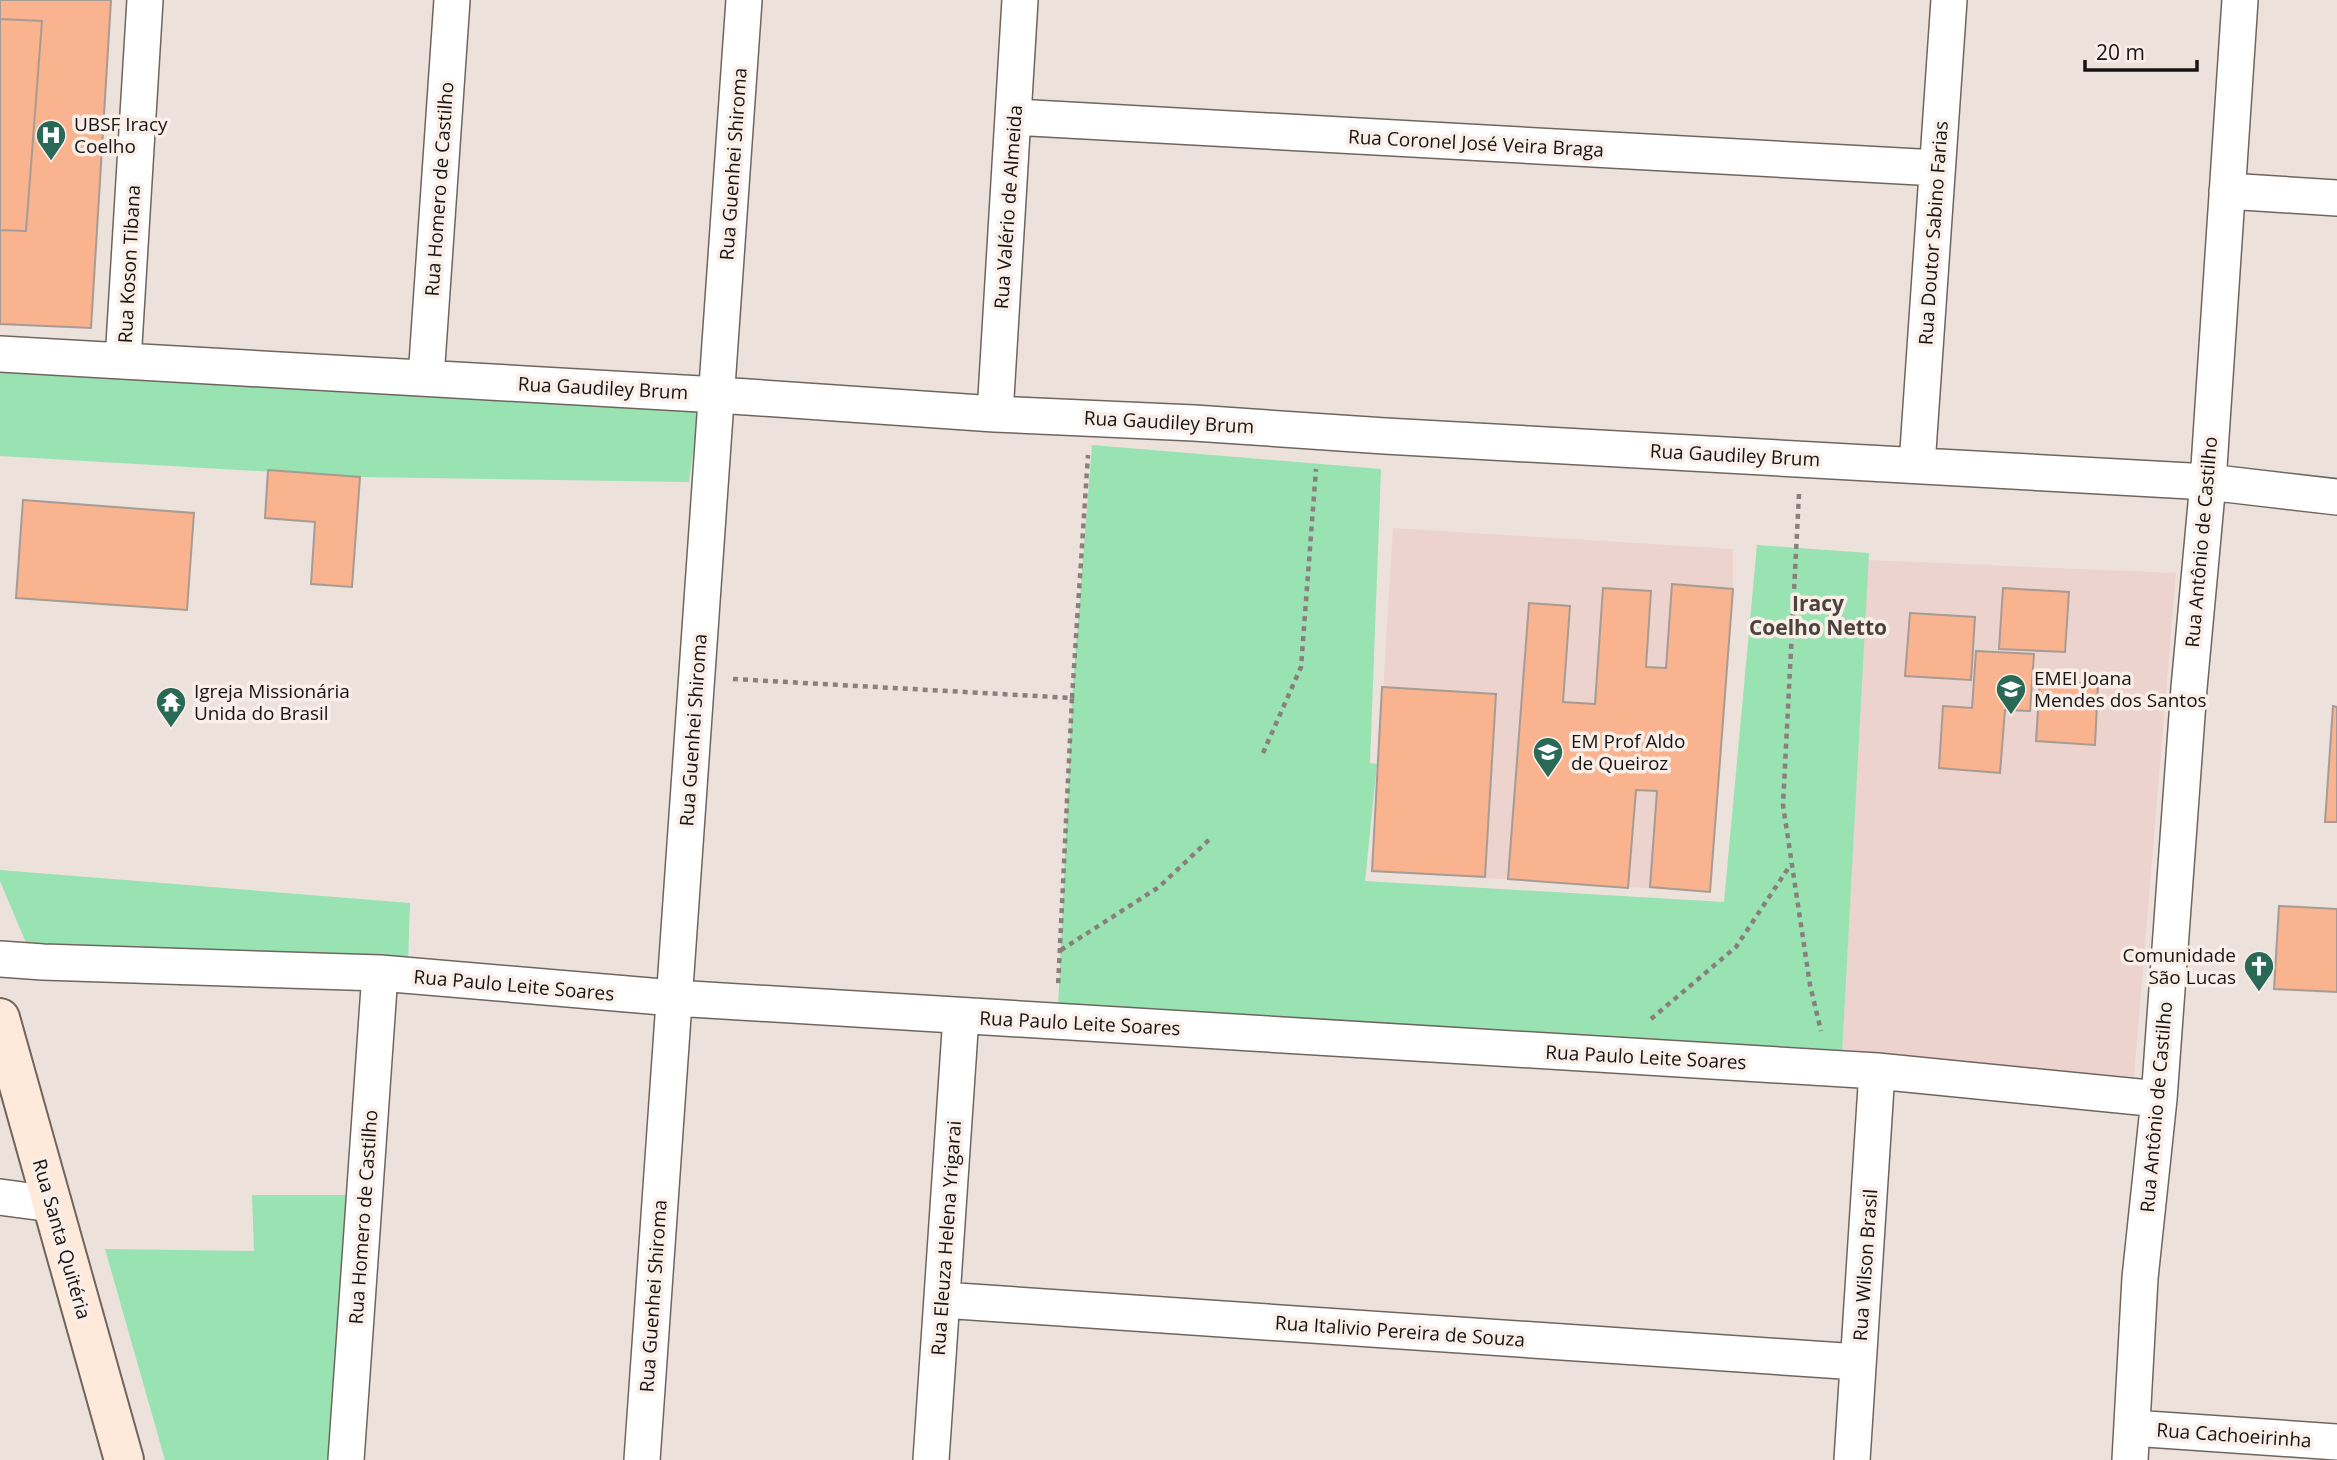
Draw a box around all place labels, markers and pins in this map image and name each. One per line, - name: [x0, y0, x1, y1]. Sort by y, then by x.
- place label: UBSF Iracy Coelho: [74, 111, 168, 159]
- hospital icon: UBSF Iracy Coelho: [34, 118, 68, 162]
- place label: EMEI Joana Mendes dos Santos: [2034, 665, 2207, 713]
- school or university icon: EMEI Joana Mendes dos Santos: [1994, 672, 2028, 716]
- place label: Igreja Missionária Unida do Brasil: [194, 678, 350, 726]
- temple icon: Igreja Missionária Unida do Brasil: [154, 685, 188, 729]
- place label: EM Prof Aldo de Queiroz: [1571, 728, 1685, 776]
- school or university icon: EM Prof Aldo de Queiroz: [1531, 735, 1565, 779]
- place label: Comunidade São Lucas: [2122, 942, 2236, 990]
- church icon: Comunidade São Lucas: [2242, 949, 2276, 993]

